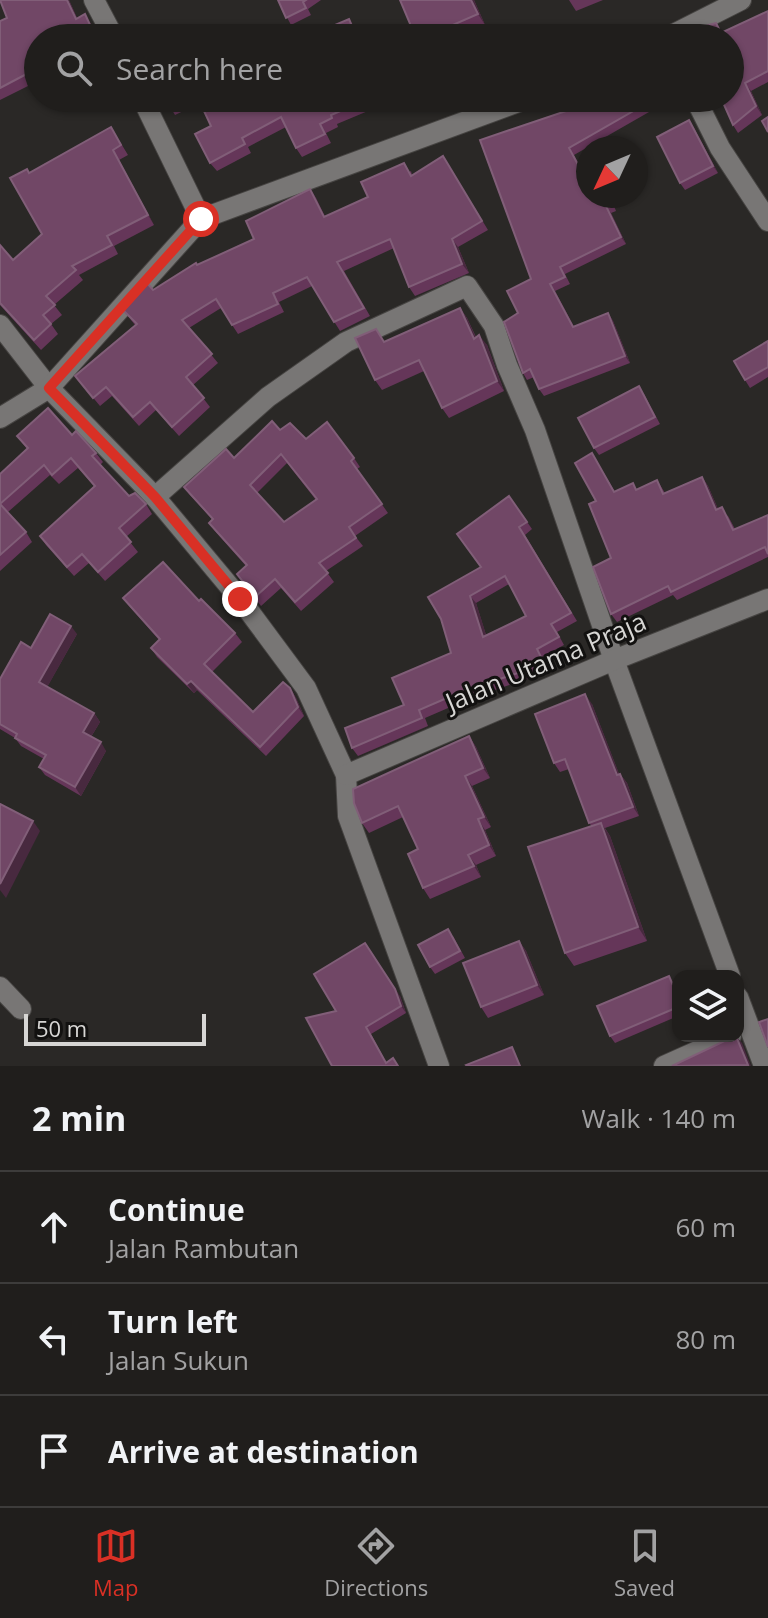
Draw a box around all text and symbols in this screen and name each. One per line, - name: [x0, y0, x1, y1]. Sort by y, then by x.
- search box: [24, 24, 744, 112]
- icon: search: [52, 46, 96, 90]
- text: Search here: [116, 48, 283, 89]
- north arrow: [576, 136, 648, 208]
- route start: [183, 201, 219, 237]
- route end: [222, 581, 258, 617]
- street label: Jalan Utama Praja: [437, 603, 652, 721]
- map controls: [672, 970, 744, 1042]
- button: layers: [672, 970, 744, 1042]
- scale bar: [24, 1010, 206, 1046]
- text: 50 m: [36, 1013, 87, 1043]
- text: 2 min: [32, 1095, 126, 1141]
- text: Walk · 140 m: [582, 1100, 736, 1136]
- text: Continue: [108, 1189, 245, 1230]
- icon: ahead: [32, 1205, 76, 1249]
- text: 60 m: [675, 1209, 736, 1245]
- text: Jalan Rambutan: [108, 1230, 299, 1266]
- text: Turn left: [108, 1301, 238, 1342]
- icon: left: [32, 1317, 76, 1361]
- text: 80 m: [675, 1321, 736, 1357]
- text: Jalan Sukun: [108, 1342, 249, 1378]
- icon: arrive: [32, 1429, 76, 1473]
- text: Arrive at destination: [108, 1431, 419, 1472]
- tab: Map: [93, 1524, 138, 1602]
- tab: Directions: [324, 1524, 428, 1602]
- tab: Saved: [614, 1524, 675, 1602]

